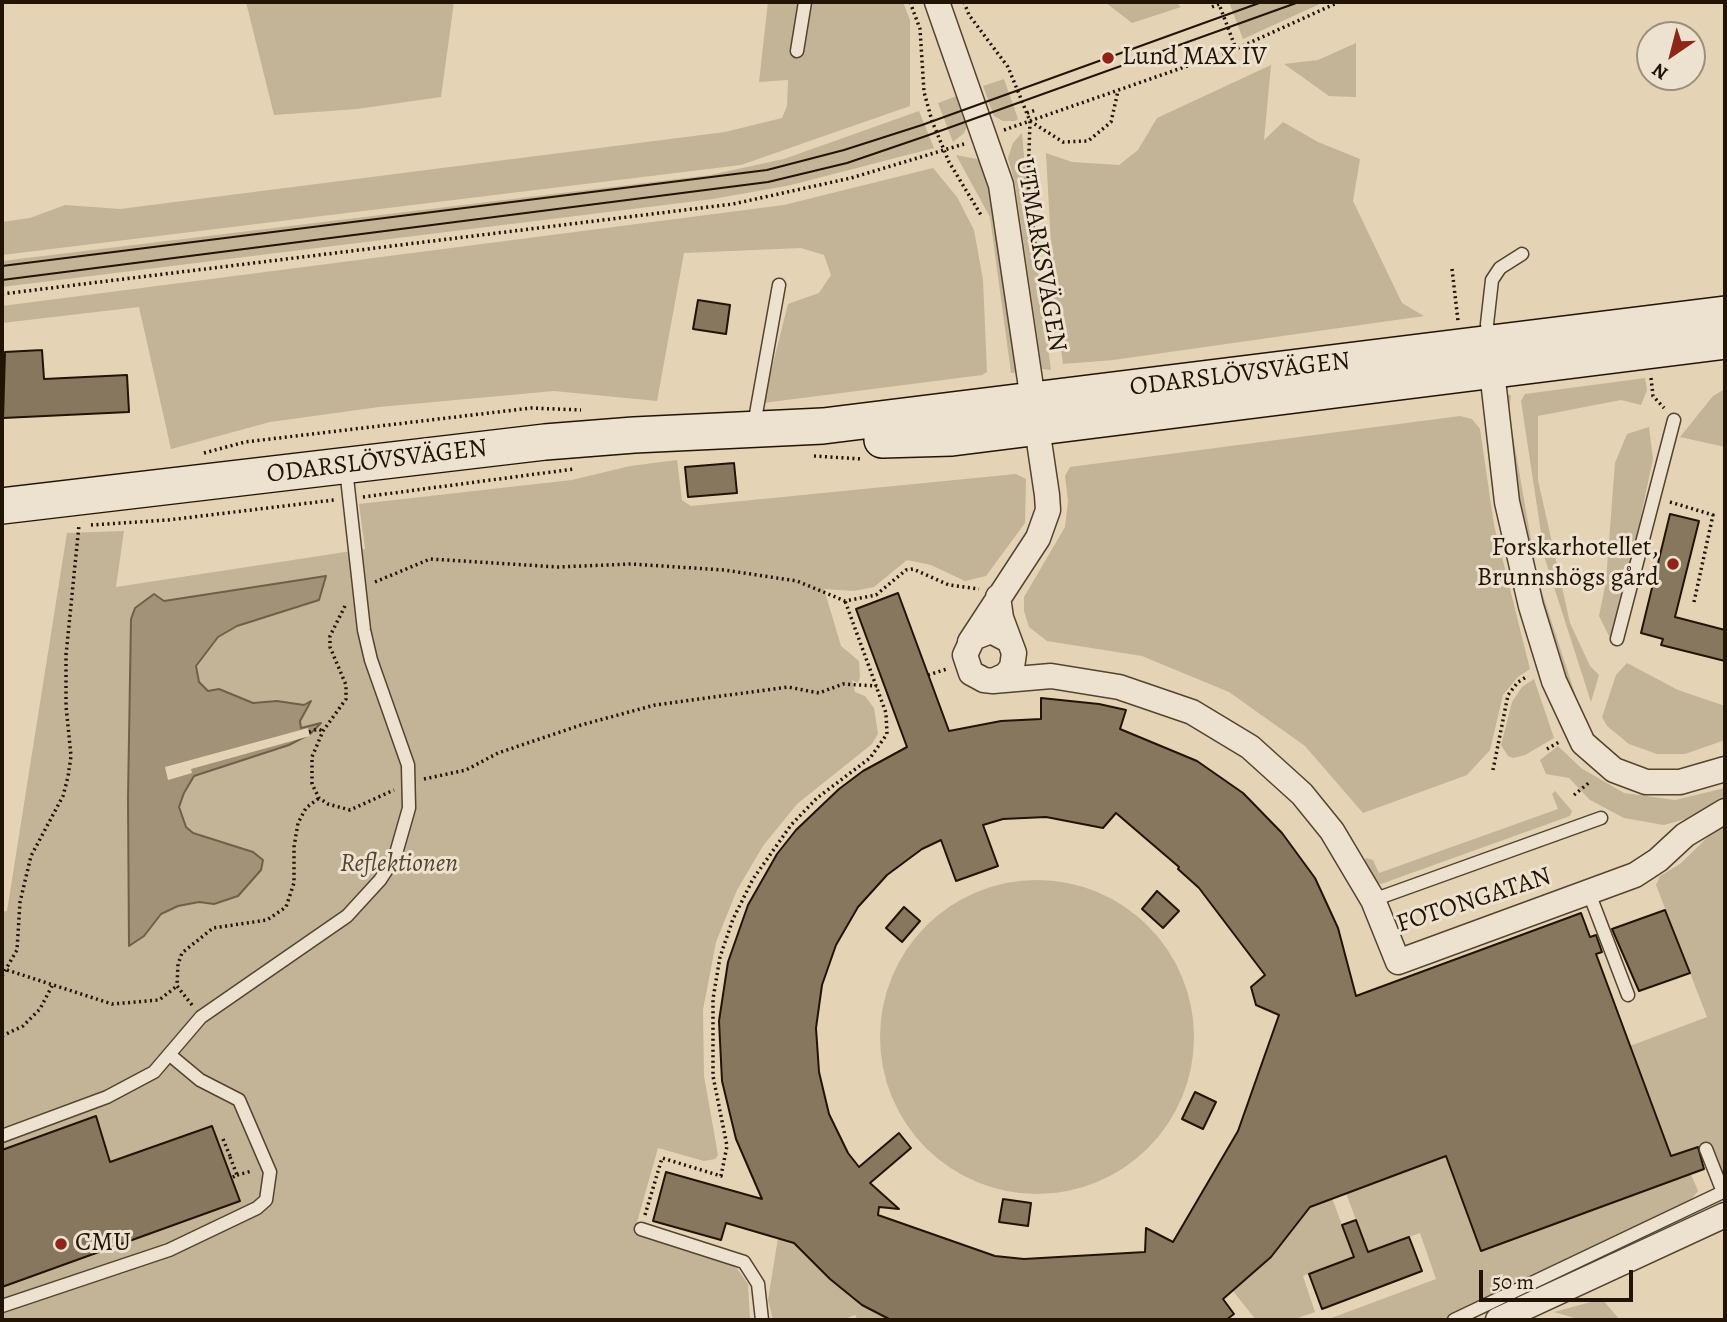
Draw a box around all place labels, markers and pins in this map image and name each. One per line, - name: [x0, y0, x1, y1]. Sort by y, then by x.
- place label: Lund MAX IV: [1122, 42, 1267, 74]
- marker: Lund MAX IV: [1100, 50, 1116, 66]
- place label: Forskarhotellet, Brunnshögs gård: [1477, 533, 1659, 594]
- marker: Forskarhotellet, Brunnshögs gård: [1665, 556, 1681, 572]
- place label: CMU: [75, 1228, 131, 1260]
- marker: CMU: [53, 1236, 69, 1252]

